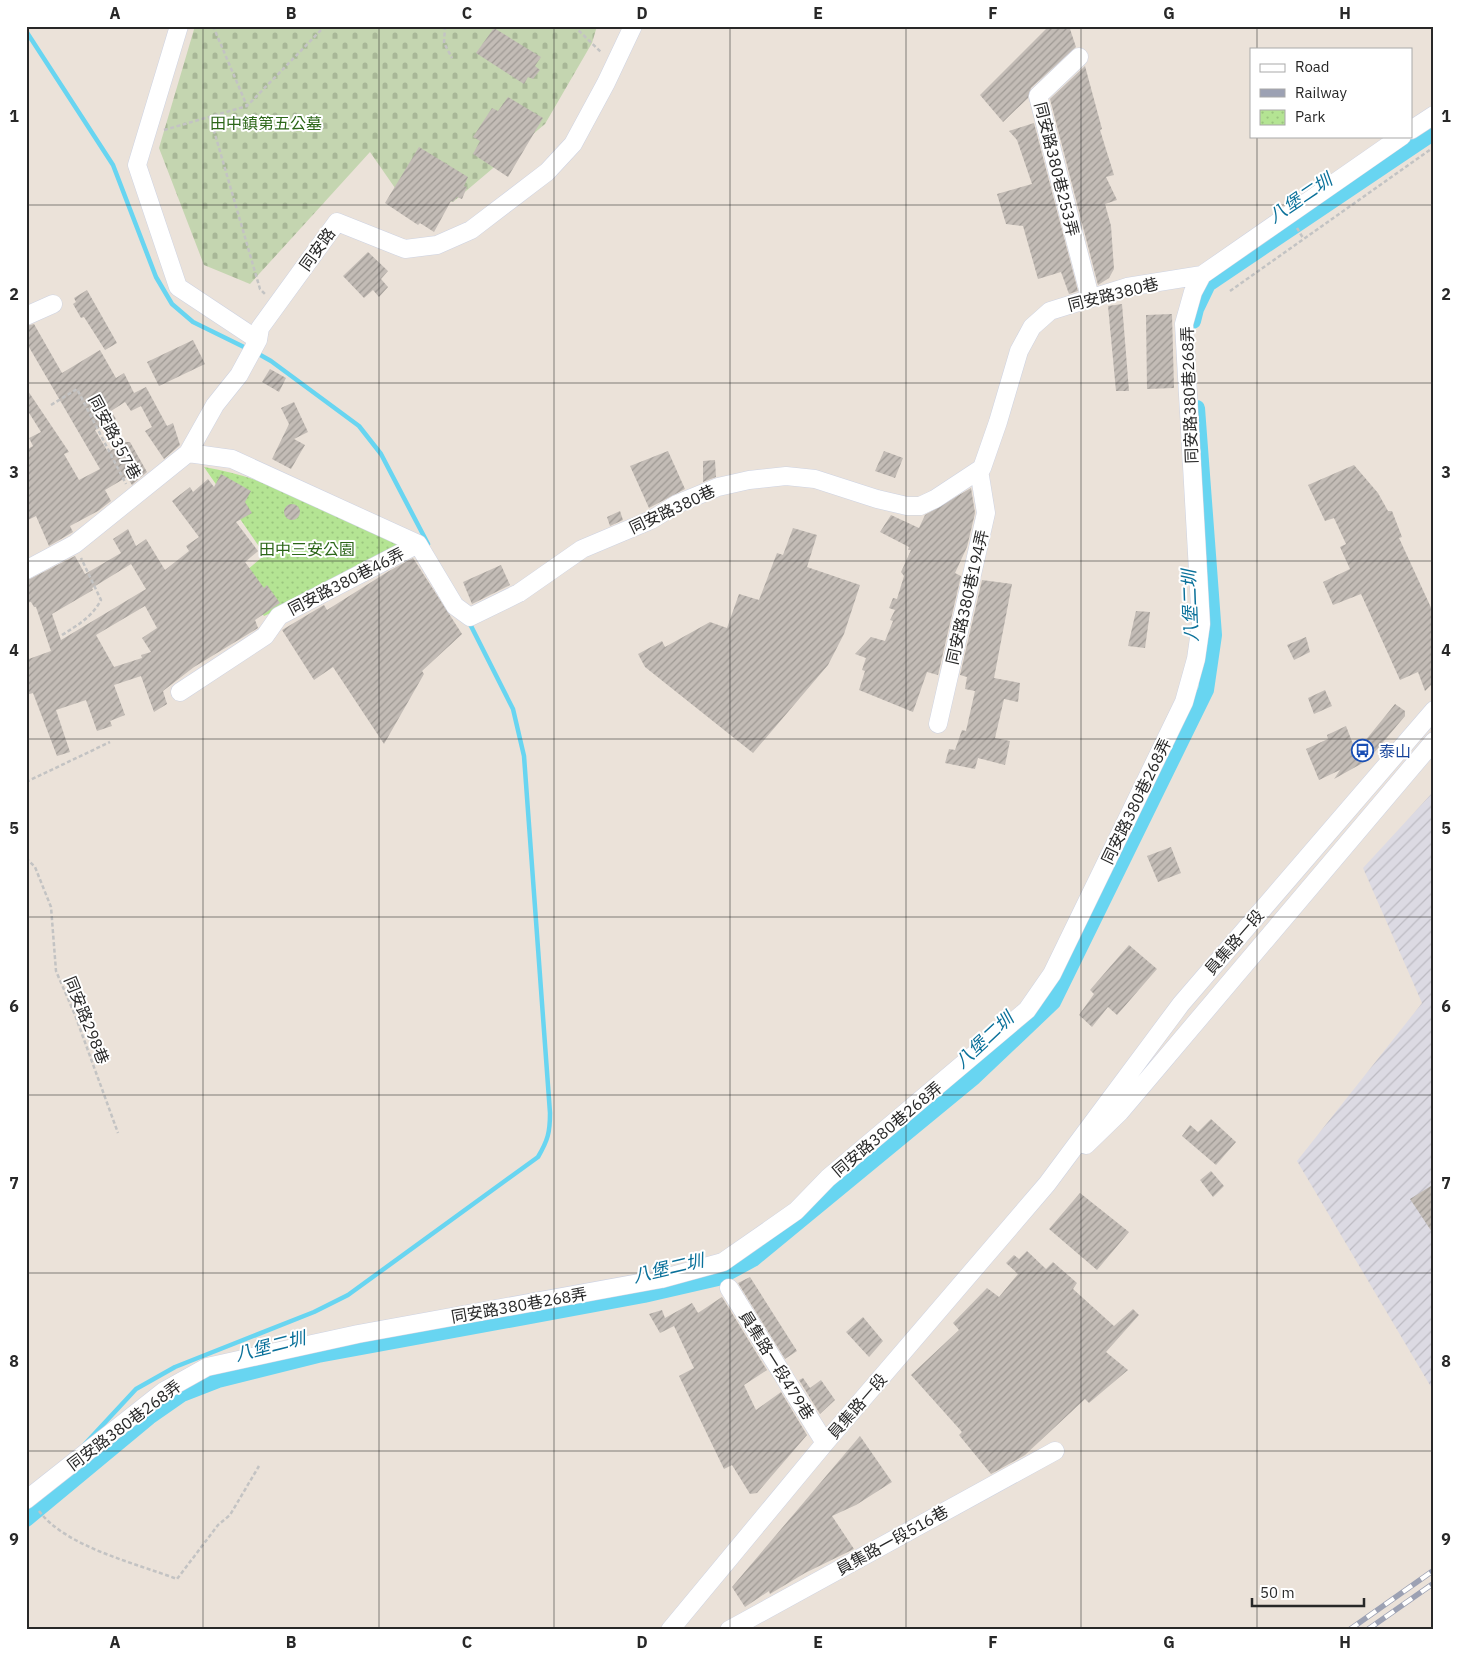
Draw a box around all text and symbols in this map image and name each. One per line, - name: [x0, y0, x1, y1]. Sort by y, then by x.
- text: A: [110, 3, 121, 23]
- text: B: [286, 3, 297, 23]
- text: C: [462, 3, 472, 23]
- text: D: [636, 3, 648, 23]
- text: E: [813, 3, 823, 23]
- text: F: [988, 3, 998, 23]
- text: G: [1163, 3, 1175, 23]
- text: H: [1339, 3, 1351, 23]
- legend: [1250, 48, 1412, 138]
- text: Road: [1295, 57, 1330, 76]
- text: Railway: [1295, 83, 1348, 102]
- street label: 同安路380巷253弄: [1031, 100, 1083, 238]
- text: 1: [9, 106, 19, 126]
- text: 1: [1441, 106, 1451, 126]
- text: Park: [1295, 107, 1325, 126]
- park label: 田中鎮第五公墓: [210, 113, 322, 133]
- water label: 八堡二圳: [1264, 167, 1339, 228]
- street label: 同安路: [295, 224, 339, 274]
- street label: 同安路380巷: [1066, 273, 1160, 315]
- text: 2: [9, 284, 19, 304]
- text: 2: [1441, 284, 1451, 304]
- street label: 同安路380巷268弄: [1177, 326, 1201, 464]
- street label: 同安路357巷: [84, 391, 146, 483]
- text: 3: [9, 462, 19, 482]
- text: 3: [1441, 462, 1451, 482]
- street label: 同安路380巷: [626, 480, 718, 538]
- street label: 同安路380巷194弄: [942, 528, 992, 666]
- park label: 田中三安公園: [259, 539, 355, 559]
- street label: 同安路380巷46弄: [284, 543, 408, 619]
- water label: 八堡二圳: [1177, 567, 1203, 642]
- text: 4: [9, 640, 19, 660]
- text: 4: [1441, 640, 1451, 660]
- street label: 同安路380巷268弄: [1097, 735, 1175, 867]
- bus stop icon: 泰山: [1351, 739, 1375, 763]
- place label: 泰山: [1379, 741, 1411, 761]
- text: 5: [9, 818, 19, 838]
- text: 5: [1441, 818, 1451, 838]
- street label: 員集路一段: [1200, 905, 1268, 979]
- street label: 同安路298巷: [60, 973, 114, 1067]
- text: 6: [9, 996, 19, 1016]
- text: 6: [1441, 996, 1451, 1016]
- water label: 八堡二圳: [950, 1005, 1020, 1073]
- street label: 同安路380巷268弄: [828, 1077, 946, 1181]
- text: 7: [9, 1173, 19, 1193]
- text: 7: [1441, 1173, 1451, 1193]
- water label: 八堡二圳: [630, 1248, 709, 1287]
- street label: 同安路380巷268弄: [450, 1283, 588, 1327]
- street label: 員集路一段479巷: [735, 1307, 819, 1423]
- water label: 八堡二圳: [232, 1325, 311, 1366]
- text: 8: [9, 1351, 19, 1371]
- text: 8: [1441, 1351, 1451, 1371]
- street label: 員集路一段: [823, 1369, 891, 1443]
- street label: 同安路380巷268弄: [63, 1376, 185, 1474]
- street label: 員集路一段516巷: [833, 1501, 951, 1579]
- text: 9: [9, 1529, 19, 1549]
- text: 9: [1441, 1529, 1451, 1549]
- scale bar: [1252, 1576, 1365, 1608]
- text: 50 m: [1260, 1583, 1295, 1602]
- text: A: [110, 1632, 121, 1652]
- text: B: [286, 1632, 297, 1652]
- text: C: [462, 1632, 472, 1652]
- text: D: [636, 1632, 648, 1652]
- text: E: [813, 1632, 823, 1652]
- text: F: [988, 1632, 998, 1652]
- text: G: [1163, 1632, 1175, 1652]
- text: H: [1339, 1632, 1351, 1652]

